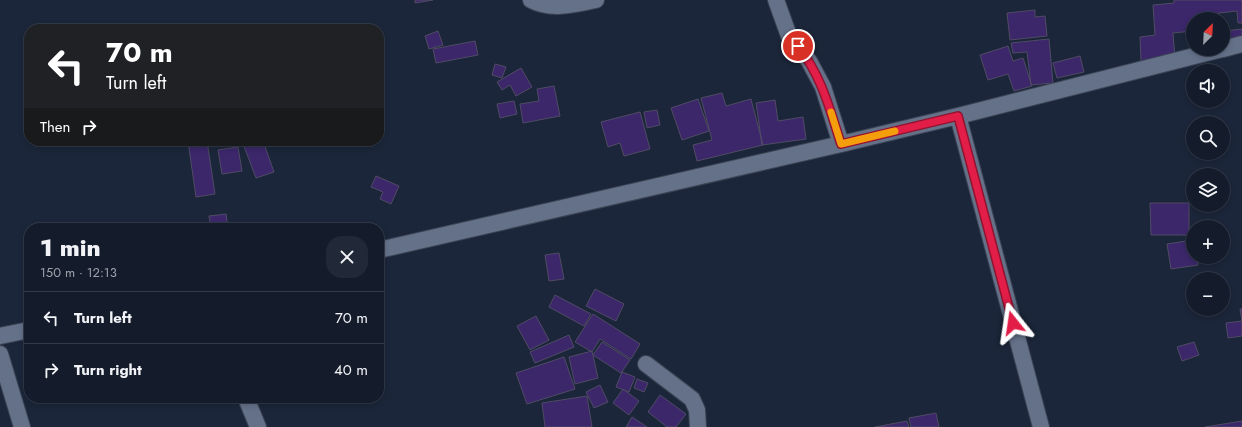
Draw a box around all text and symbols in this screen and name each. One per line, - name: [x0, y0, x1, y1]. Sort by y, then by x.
- north arrow: [1186, 12, 1230, 56]
- map controls: [1186, 12, 1230, 316]
- pin: [781, 29, 815, 63]
- text: 70 m: [106, 32, 173, 73]
- icon: arrive: [787, 35, 809, 57]
- icon: left: [40, 40, 92, 92]
- button: sound: [1186, 64, 1230, 108]
- text: Turn left: [106, 70, 166, 96]
- text: Then: [40, 116, 70, 138]
- icon: right: [78, 116, 100, 138]
- button: search: [1186, 116, 1230, 160]
- button: layers: [1186, 168, 1230, 212]
- button: +: [1186, 220, 1230, 264]
- text: 1 min: [40, 230, 101, 265]
- button: close: [326, 236, 368, 278]
- text: 150 m · 12:13: [40, 263, 117, 282]
- button: −: [1186, 272, 1230, 316]
- position arrow: [992, 302, 1034, 344]
- icon: left: [40, 307, 62, 329]
- text: Turn left: [74, 307, 132, 329]
- text: 70 m: [335, 307, 368, 329]
- icon: right: [40, 359, 62, 381]
- text: Turn right: [74, 359, 142, 381]
- text: 40 m: [334, 359, 368, 381]

